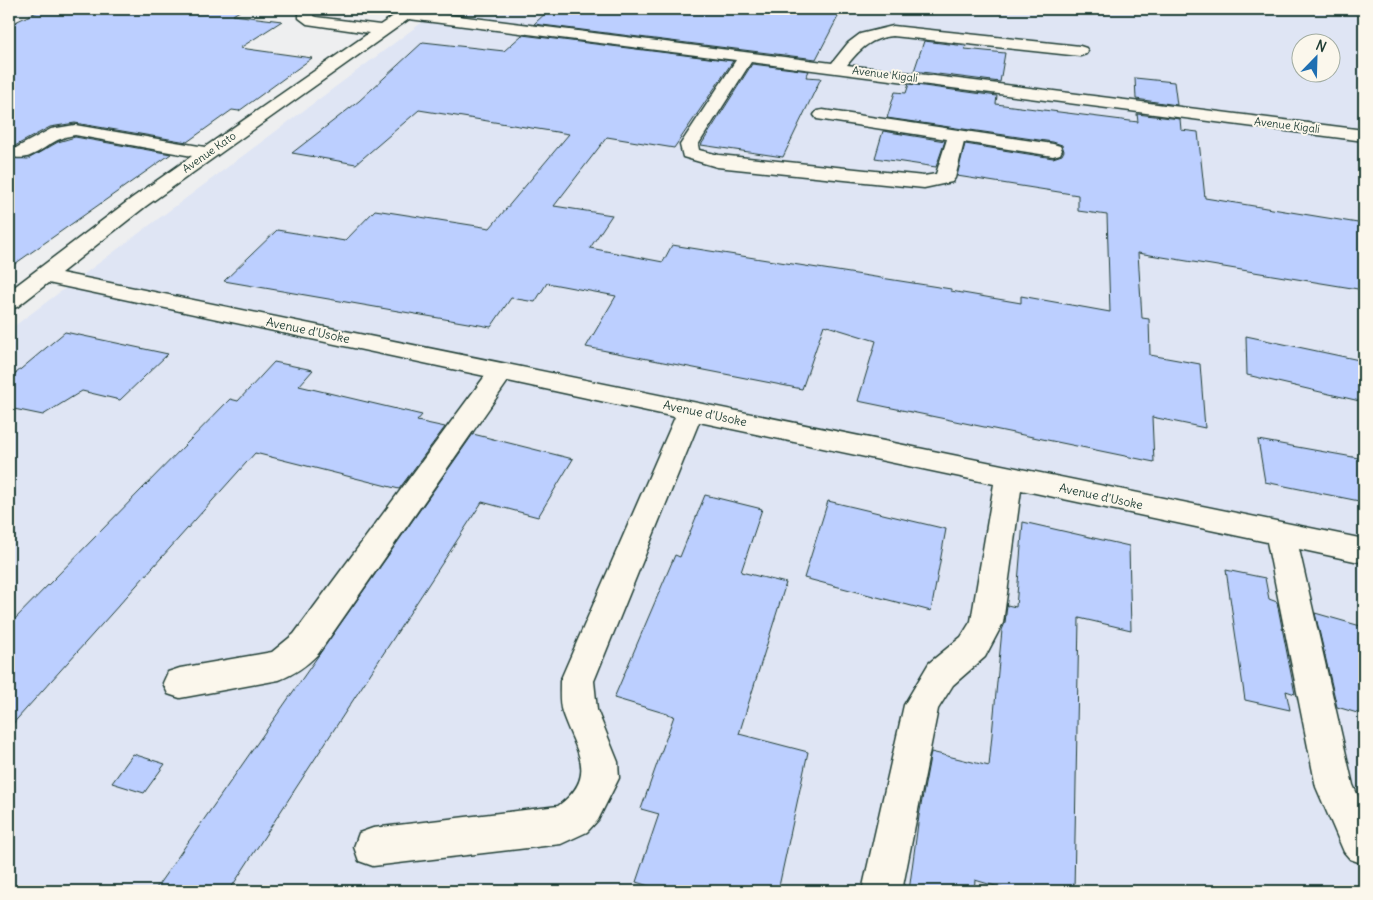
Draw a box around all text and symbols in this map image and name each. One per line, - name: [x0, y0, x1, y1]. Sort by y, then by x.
- north arrow: [1290, 32, 1340, 82]
- text: N: [1313, 36, 1329, 56]
- street label: Avenue Kigali: [851, 63, 919, 85]
- street label: Avenue Kigali: [1253, 114, 1321, 136]
- street label: Avenue Kato: [179, 128, 239, 176]
- street label: Avenue d'Usoke: [265, 314, 351, 346]
- street label: Avenue d'Usoke: [662, 397, 748, 429]
- street label: Avenue d'Usoke: [1058, 480, 1144, 512]

